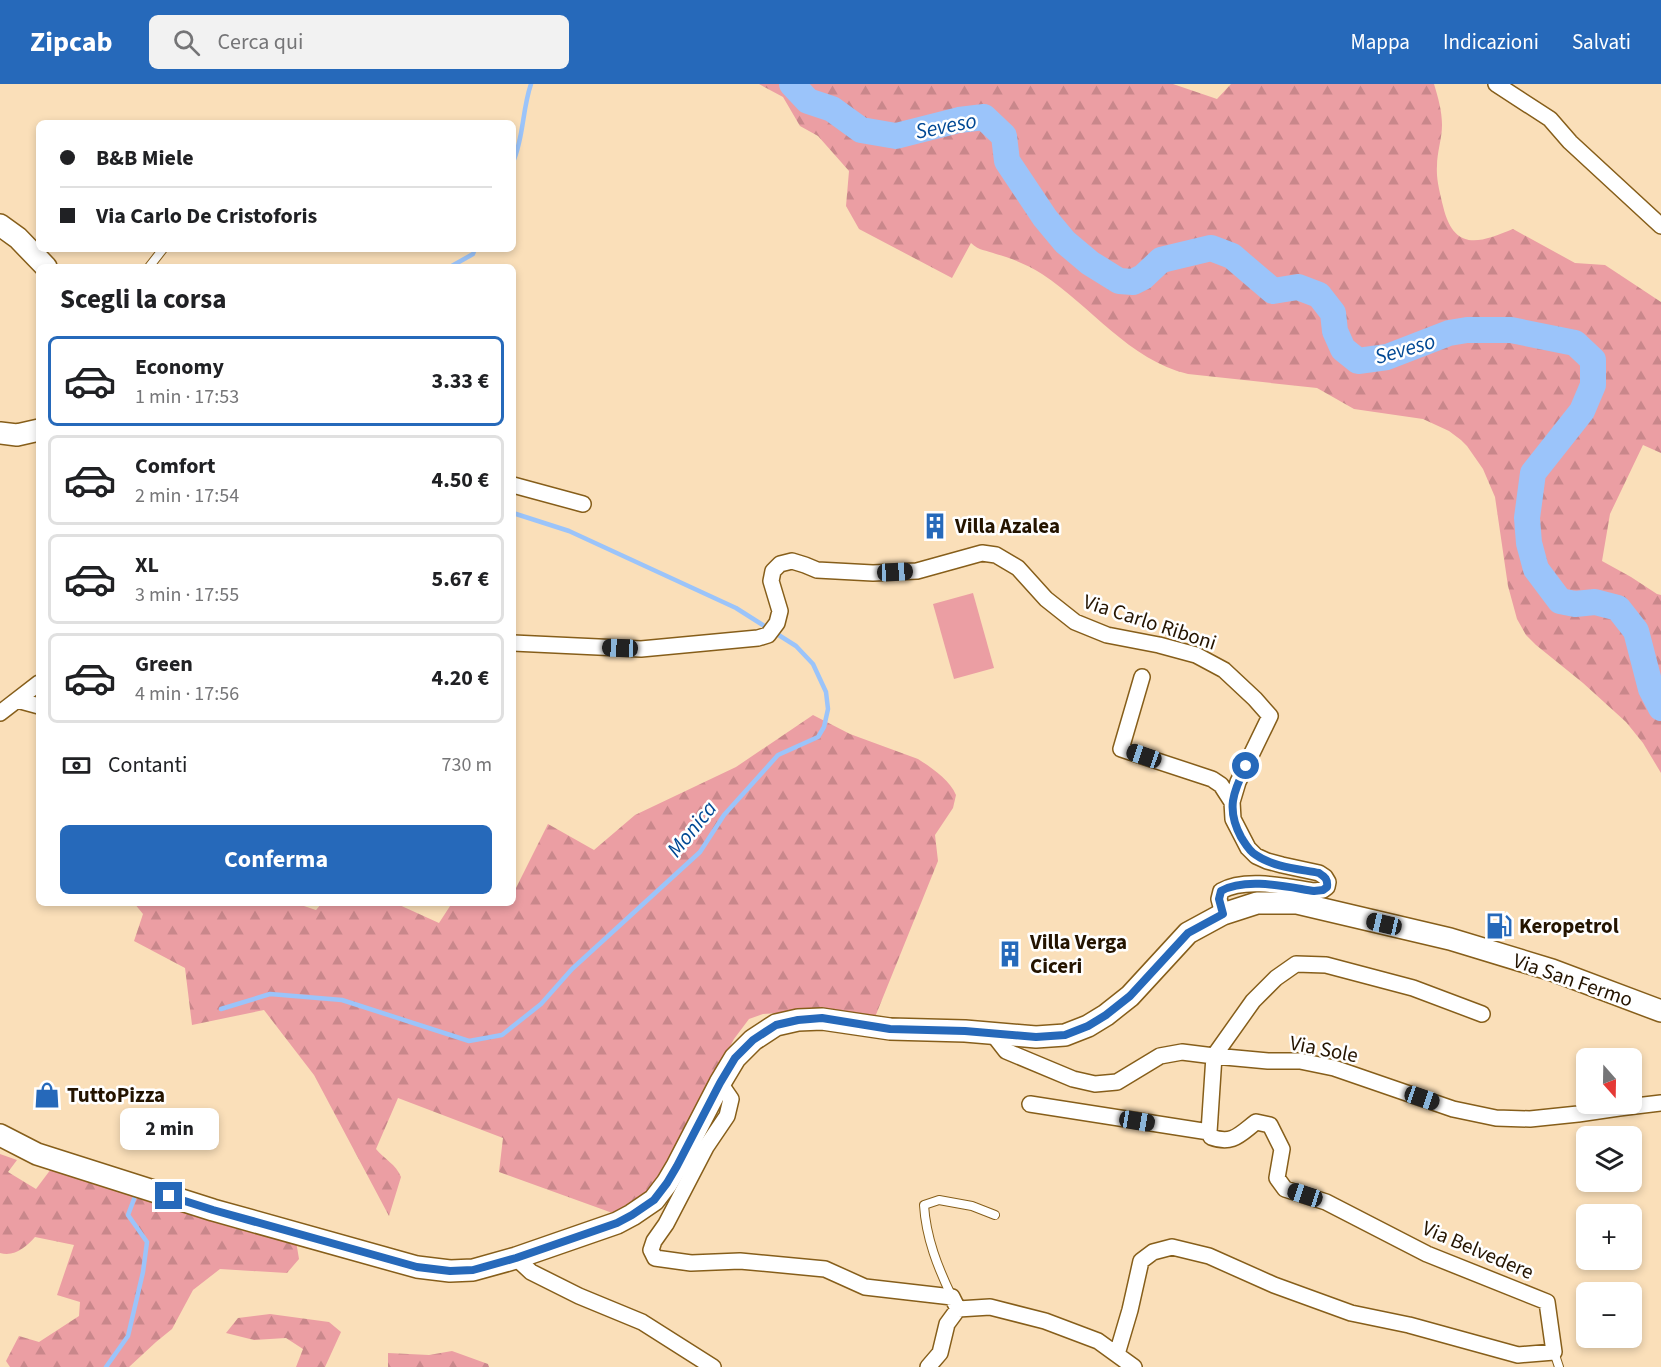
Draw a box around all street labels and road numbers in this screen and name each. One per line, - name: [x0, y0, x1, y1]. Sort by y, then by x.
- street label: Via Carlo Riboni: [1080, 586, 1220, 658]
- street label: Via San Fermo: [1509, 945, 1637, 1015]
- street label: Via Sole: [1287, 1028, 1361, 1070]
- street label: Via Belvedere: [1418, 1213, 1538, 1287]

